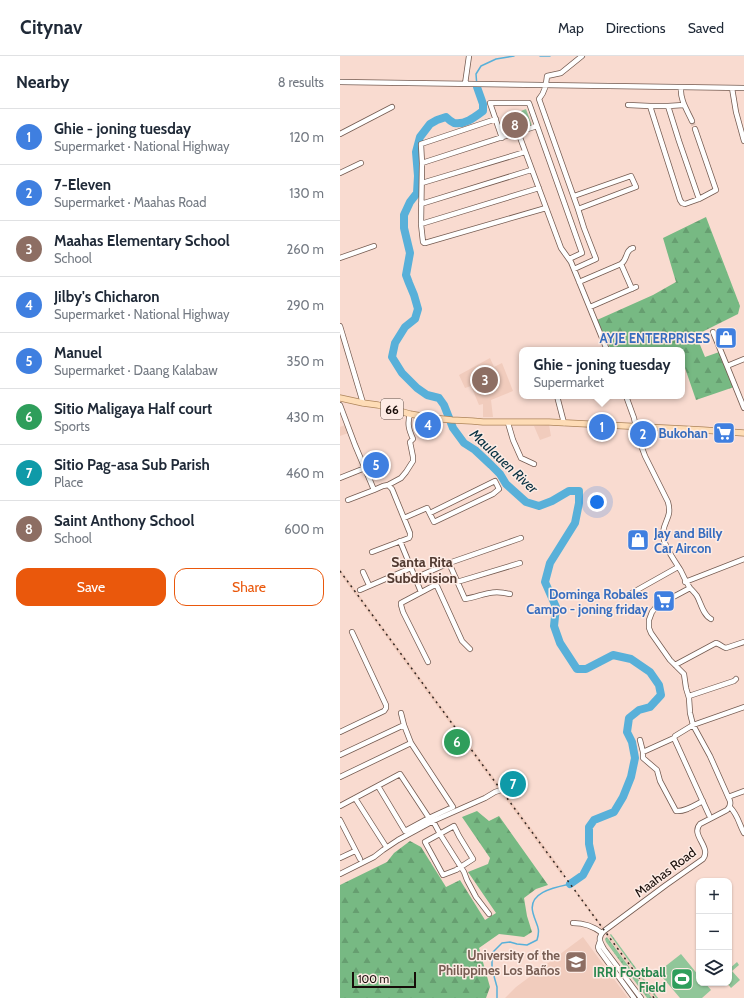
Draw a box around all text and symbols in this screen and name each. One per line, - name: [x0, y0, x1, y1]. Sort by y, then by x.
- text: Citynav: [20, 16, 82, 39]
- text: Map: [558, 19, 584, 37]
- text: Directions: [606, 19, 666, 37]
- text: Saved: [688, 19, 724, 37]
- text: Nearby: [16, 72, 69, 92]
- text: 8 results: [278, 74, 324, 90]
- pin: 8: [502, 110, 528, 140]
- text: Ghie - joning tuesday: [54, 120, 191, 138]
- text: 1: [27, 129, 31, 145]
- text: 120 m: [290, 129, 324, 145]
- text: Supermarket · National Highway: [54, 138, 230, 154]
- text: 7-Eleven: [54, 176, 111, 194]
- text: 2: [26, 185, 32, 201]
- text: 130 m: [289, 185, 324, 201]
- text: Supermarket · Maahas Road: [54, 194, 206, 210]
- text: Maahas Elementary School: [54, 232, 230, 250]
- text: 3: [25, 241, 33, 257]
- text: 260 m: [286, 241, 324, 257]
- text: School: [54, 250, 92, 266]
- text: Jilby's Chicharon: [54, 288, 160, 306]
- text: 4: [25, 297, 33, 313]
- text: 290 m: [286, 297, 324, 313]
- text: Supermarket · National Highway: [54, 306, 230, 322]
- shop icon: AYJE ENTERPRISES: [713, 325, 739, 351]
- place label: AYJE ENTERPRISES: [600, 330, 710, 346]
- text: Manuel: [54, 344, 102, 362]
- popup: [519, 347, 685, 399]
- text: 5: [26, 353, 32, 369]
- text: 350 m: [287, 353, 324, 369]
- text: Ghie - joning tuesday: [534, 356, 670, 374]
- text: Supermarket · Daang Kalabaw: [54, 362, 218, 378]
- pin: 3: [472, 365, 498, 395]
- text: Supermarket: [534, 374, 604, 390]
- road number: 66: [381, 399, 403, 419]
- text: Sitio Maligaya Half court: [54, 400, 212, 418]
- text: 6: [25, 409, 33, 425]
- text: 430 m: [286, 409, 324, 425]
- pin: 4: [415, 410, 441, 440]
- pin: 1: [589, 412, 615, 442]
- text: Sports: [54, 418, 90, 434]
- pin: 2: [630, 419, 656, 449]
- supermarket icon: Bukohan: [711, 420, 737, 446]
- water label: Maulauen River: [465, 424, 542, 498]
- place label: Bukohan: [659, 425, 708, 441]
- pin: 5: [363, 450, 389, 480]
- text: Sitio Pag-asa Sub Parish: [54, 456, 210, 474]
- text: 7: [26, 465, 32, 481]
- text: 460 m: [286, 465, 324, 481]
- text: Place: [54, 474, 83, 490]
- your location: [587, 492, 607, 512]
- text: Saint Anthony School: [54, 512, 194, 530]
- text: 8: [25, 521, 33, 537]
- text: 600 m: [284, 521, 324, 537]
- place label: Jay and Billy Car Aircon: [653, 525, 723, 556]
- shop icon: Jay and Billy Car Aircon: [625, 527, 651, 553]
- text: School: [54, 530, 92, 546]
- district label: Santa Rita Subdivision: [387, 553, 457, 587]
- button: Save: [16, 568, 166, 606]
- button: Share: [174, 568, 324, 606]
- place label: Dominga Robales Campo - joning friday: [526, 586, 648, 617]
- supermarket icon: Dominga Robales Campo - joning friday: [651, 588, 677, 614]
- pin: 6: [444, 727, 470, 757]
- pin: 7: [500, 769, 526, 799]
- street label: Maahas Road: [631, 844, 699, 900]
- map controls: [696, 878, 732, 986]
- button: +: [696, 878, 732, 914]
- button: −: [696, 914, 732, 950]
- place label: University of the Philippines Los Baños: [438, 947, 560, 978]
- school or university icon: University of the Philippines Los Baños: [563, 949, 589, 975]
- button: layers: [696, 950, 732, 986]
- place label: IRRI Football Field: [593, 964, 667, 995]
- sports icon: IRRI Football Field: [669, 966, 695, 992]
- scale bar: [352, 970, 416, 989]
- text: 100 m: [358, 972, 389, 986]

